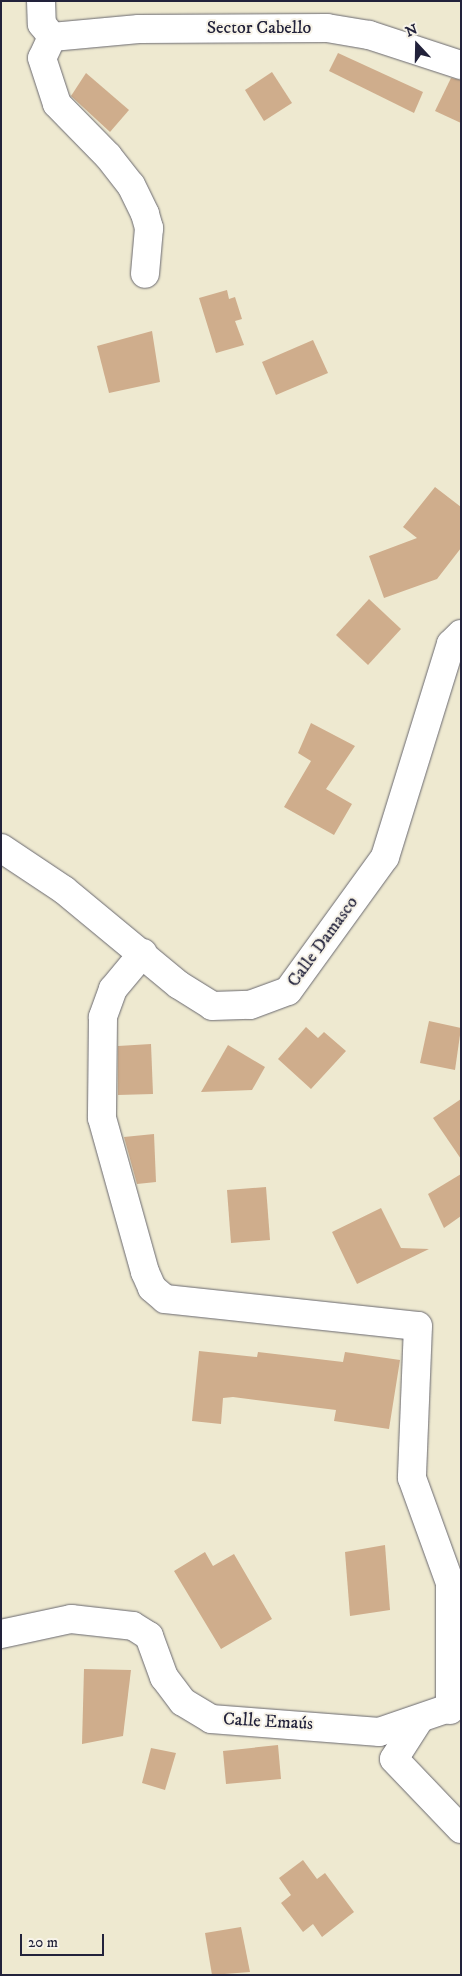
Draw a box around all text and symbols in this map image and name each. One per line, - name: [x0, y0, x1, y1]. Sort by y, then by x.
- street label: Sector Cabello: [207, 17, 311, 39]
- north arrow: [392, 20, 442, 70]
- text: N: [403, 21, 420, 41]
- street label: Calle Damasco: [283, 893, 363, 991]
- street label: Calle Emaús: [222, 1709, 314, 1735]
- scale bar: [22, 1924, 106, 1956]
- text: 20 m: [28, 1933, 58, 1952]

